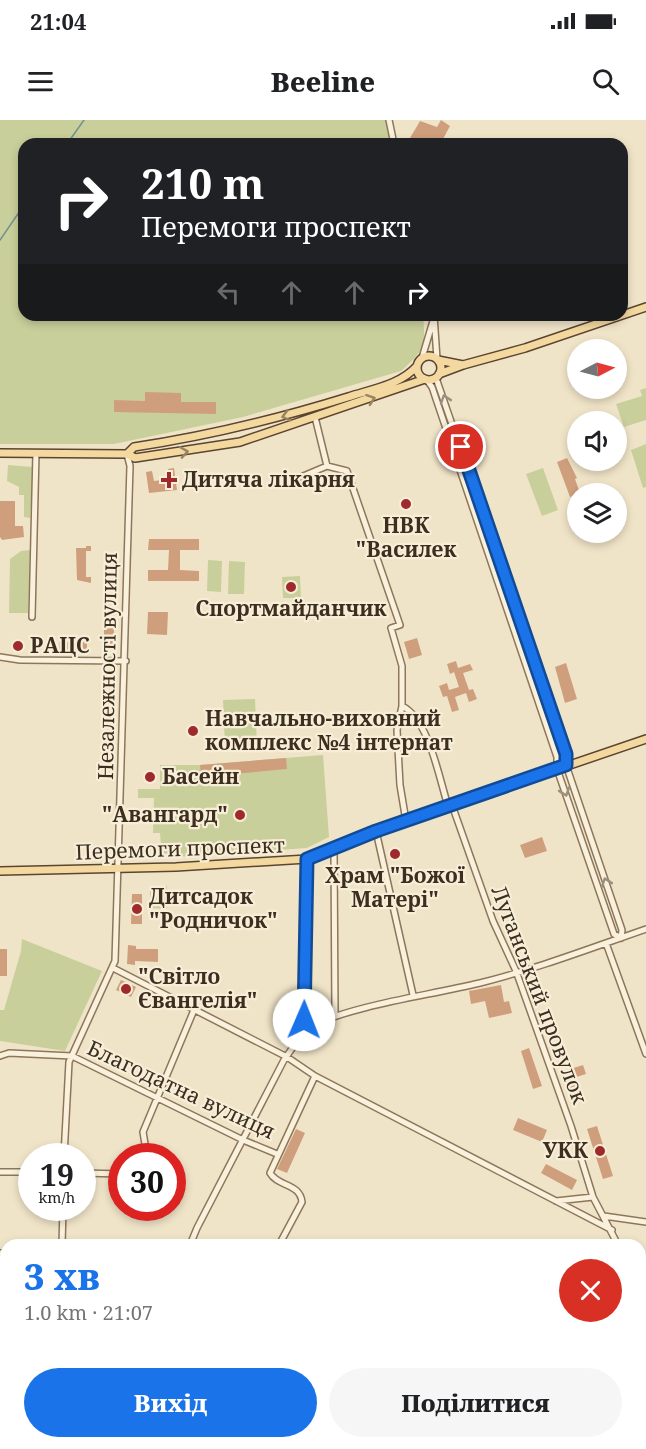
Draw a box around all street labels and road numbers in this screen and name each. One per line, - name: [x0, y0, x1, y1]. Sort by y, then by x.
- street label: Незалежності вулиця: [91, 552, 123, 780]
- street label: Перемоги проспект: [75, 830, 285, 866]
- street label: Луганський провулок: [485, 882, 595, 1108]
- street label: Благодатна вулиця: [83, 1033, 280, 1145]

